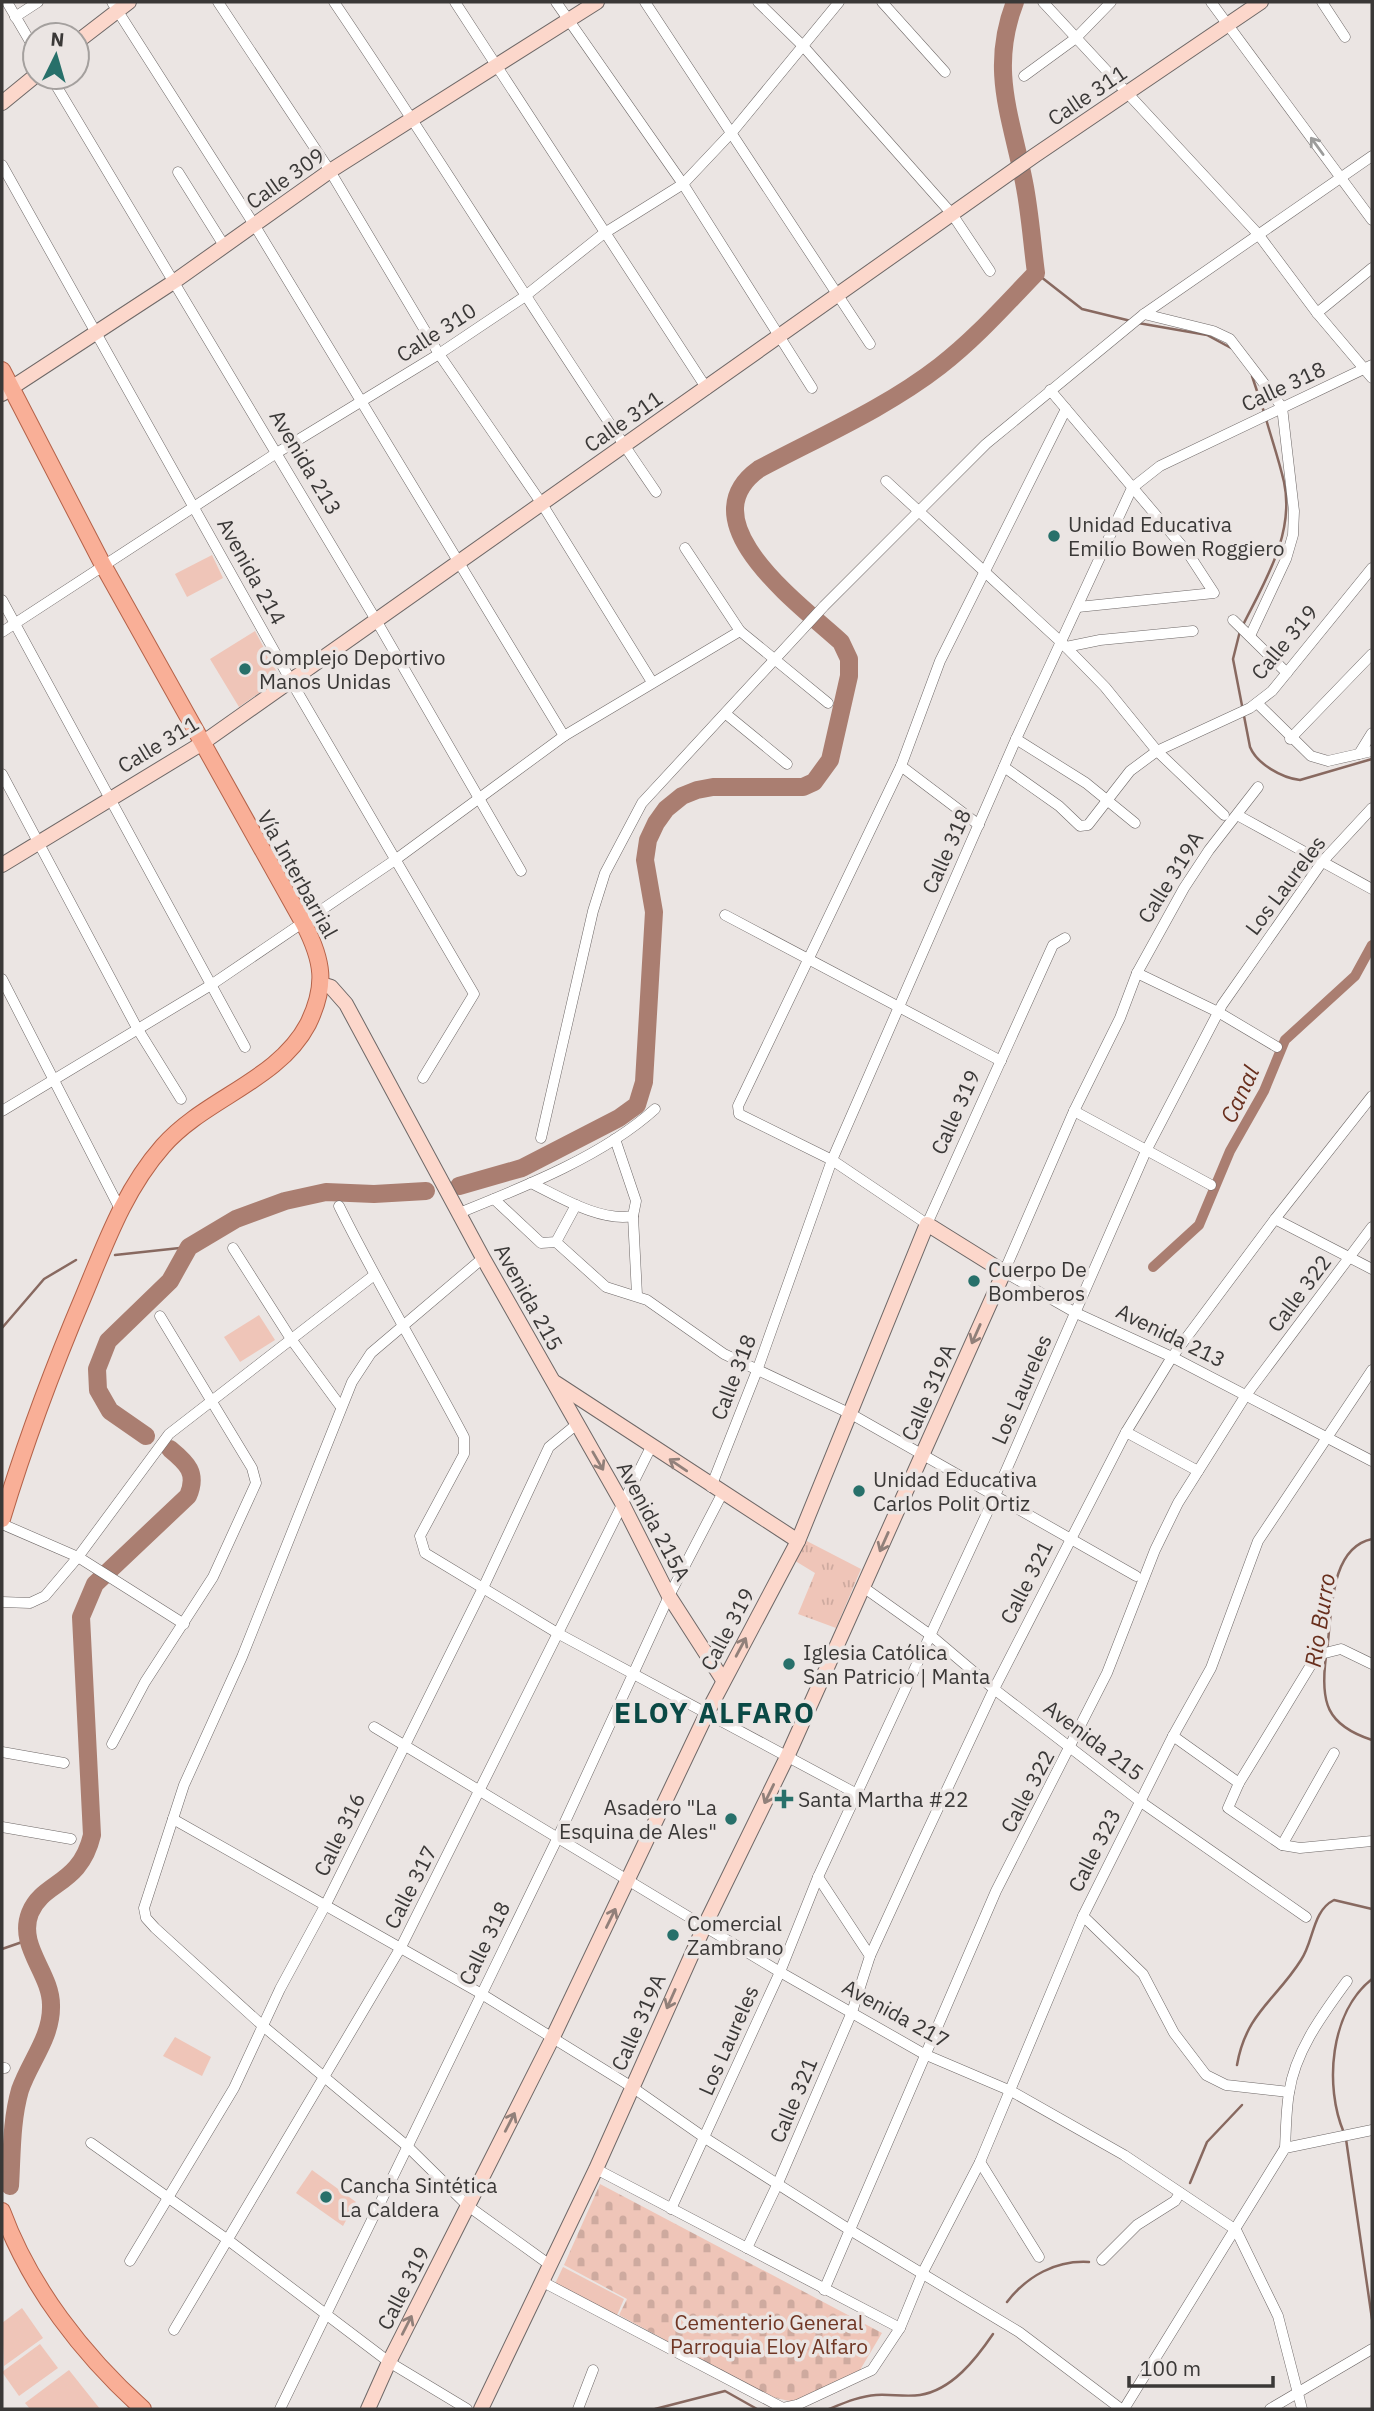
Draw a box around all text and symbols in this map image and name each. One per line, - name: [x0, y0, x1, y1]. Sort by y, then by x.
- north arrow: [21, 21, 91, 91]
- text: N: [50, 27, 65, 52]
- street label: Calle 311: [1042, 58, 1132, 132]
- one-way arrow: [1310, 136, 1325, 155]
- street label: Calle 309: [240, 141, 330, 215]
- street label: Calle 310: [391, 296, 481, 368]
- street label: Calle 318: [1236, 354, 1330, 418]
- street label: Calle 311: [578, 384, 668, 458]
- street label: Avenida 213: [264, 404, 348, 520]
- place label: Unidad Educativa Emilio Bowen Roggiero: [1068, 510, 1285, 562]
- street label: Avenida 214: [211, 513, 293, 629]
- marker: Unidad Educativa Emilio Bowen Roggiero: [1046, 528, 1062, 544]
- street label: Calle 319: [1244, 599, 1324, 685]
- place label: Complejo Deportivo Manos Unidas: [259, 643, 445, 695]
- marker: Complejo Deportivo Manos Unidas: [237, 661, 253, 677]
- street label: Calle 311: [112, 709, 204, 779]
- street label: Calle 318: [915, 804, 977, 898]
- street label: Vía Interbarrial: [251, 805, 345, 943]
- street label: Calle 319A: [1131, 826, 1209, 928]
- street label: Los Laureles: [1238, 830, 1332, 940]
- water label: Canal: [1213, 1060, 1266, 1127]
- street label: Calle 319: [924, 1065, 986, 1159]
- street label: Avenida 215: [488, 1239, 570, 1355]
- street label: Calle 322: [1261, 1249, 1337, 1337]
- place label: Cuerpo De Bomberos: [988, 1255, 1087, 1307]
- marker: Cuerpo De Bomberos: [966, 1273, 982, 1289]
- street label: Avenida 213: [1112, 1297, 1230, 1373]
- one-way arrow: [969, 1323, 982, 1344]
- street label: Calle 318: [704, 1330, 762, 1424]
- street label: Los Laureles: [984, 1330, 1058, 1448]
- street label: Calle 319A: [894, 1339, 962, 1445]
- one-way arrow: [591, 1450, 605, 1470]
- street label: Avenida 215A: [611, 1456, 697, 1586]
- one-way arrow: [669, 1458, 688, 1472]
- place label: Unidad Educativa Carlos Polit Ortiz: [873, 1465, 1037, 1517]
- marker: Unidad Educativa Carlos Polit Ortiz: [851, 1483, 867, 1499]
- one-way arrow: [876, 1531, 890, 1552]
- street label: Calle 321: [993, 1536, 1059, 1628]
- water label: Rio Burro: [1297, 1571, 1341, 1669]
- street label: Calle 319: [694, 1583, 760, 1675]
- one-way arrow: [735, 1637, 748, 1658]
- place label: Iglesia Católica San Patricio | Manta: [803, 1638, 990, 1690]
- marker: Iglesia Católica San Patricio | Manta: [781, 1656, 797, 1672]
- street label: Avenida 215: [1038, 1693, 1150, 1787]
- district label: ELOY ALFARO: [614, 1694, 816, 1731]
- street label: Calle 322: [994, 1745, 1060, 1837]
- one-way arrow: [762, 1783, 775, 1804]
- place label: Santa Martha #22: [798, 1785, 969, 1813]
- street label: Calle 316: [307, 1787, 371, 1881]
- marker: Santa Martha #22: [776, 1791, 792, 1807]
- place label: Asadero "La Esquina de Ales": [559, 1793, 717, 1845]
- street label: Calle 323: [1061, 1804, 1127, 1896]
- marker: Asadero "La Esquina de Ales": [723, 1811, 739, 1827]
- street label: Calle 317: [377, 1841, 443, 1933]
- street label: Calle 318: [452, 1896, 516, 1990]
- one-way arrow: [604, 1908, 618, 1929]
- place label: Comercial Zambrano: [687, 1909, 783, 1961]
- marker: Comercial Zambrano: [665, 1927, 681, 1943]
- street label: Calle 319A: [604, 1969, 672, 2075]
- street label: Avenida 217: [838, 1972, 954, 2054]
- street label: Los Laureles: [691, 1981, 765, 2099]
- one-way arrow: [664, 1988, 677, 2009]
- street label: Calle 321: [763, 2053, 823, 2147]
- one-way arrow: [504, 2112, 518, 2133]
- place label: Cancha Sintética La Caldera: [340, 2171, 497, 2223]
- marker: Cancha Sintética La Caldera: [318, 2189, 334, 2205]
- street label: Calle 319: [370, 2242, 436, 2334]
- park label: Cementerio General Parroquia Eloy Alfaro: [670, 2308, 868, 2360]
- one-way arrow: [401, 2315, 415, 2336]
- scale bar: [1129, 2344, 1272, 2388]
- text: 100 m: [1140, 2354, 1201, 2382]

